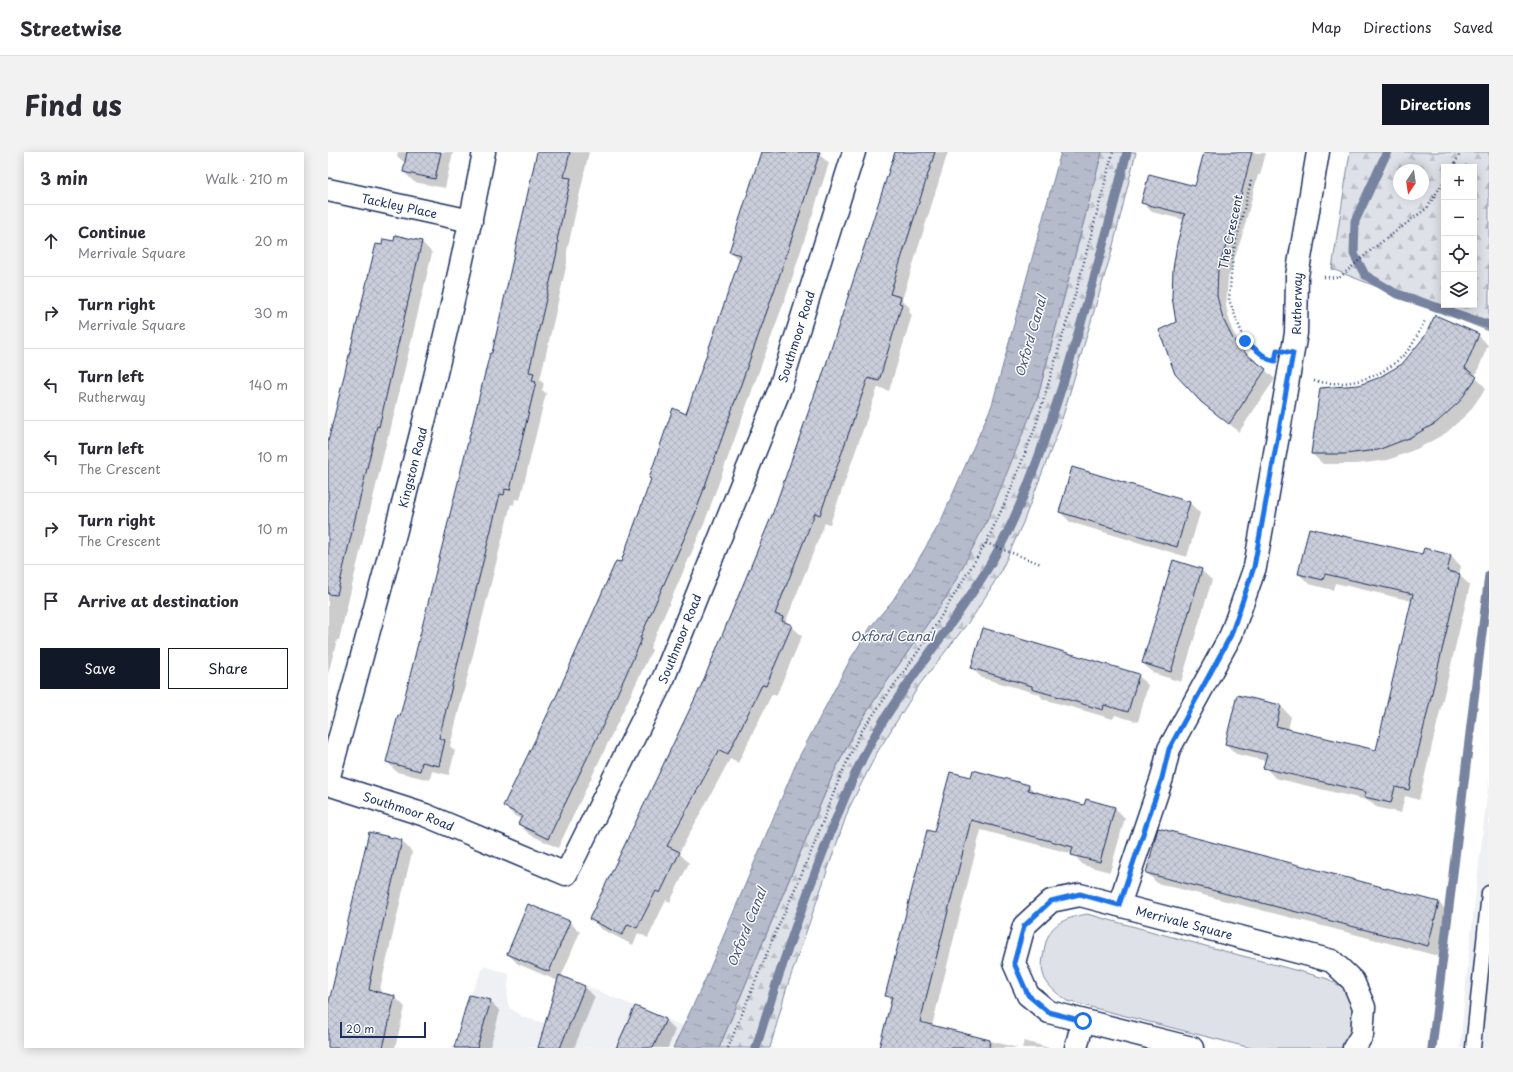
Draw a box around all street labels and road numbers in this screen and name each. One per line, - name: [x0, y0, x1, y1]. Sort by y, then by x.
- street label: Tackley Place: [360, 188, 439, 222]
- street label: The Crescent: [1213, 193, 1247, 271]
- street label: Rutherway: [1287, 271, 1307, 335]
- street label: Southmoor Road: [773, 288, 819, 385]
- street label: Kingston Road: [393, 425, 431, 509]
- street label: Southmoor Road: [653, 591, 706, 687]
- street label: Southmoor Road: [361, 787, 457, 835]
- street label: Merrivale Square: [1134, 901, 1235, 944]

